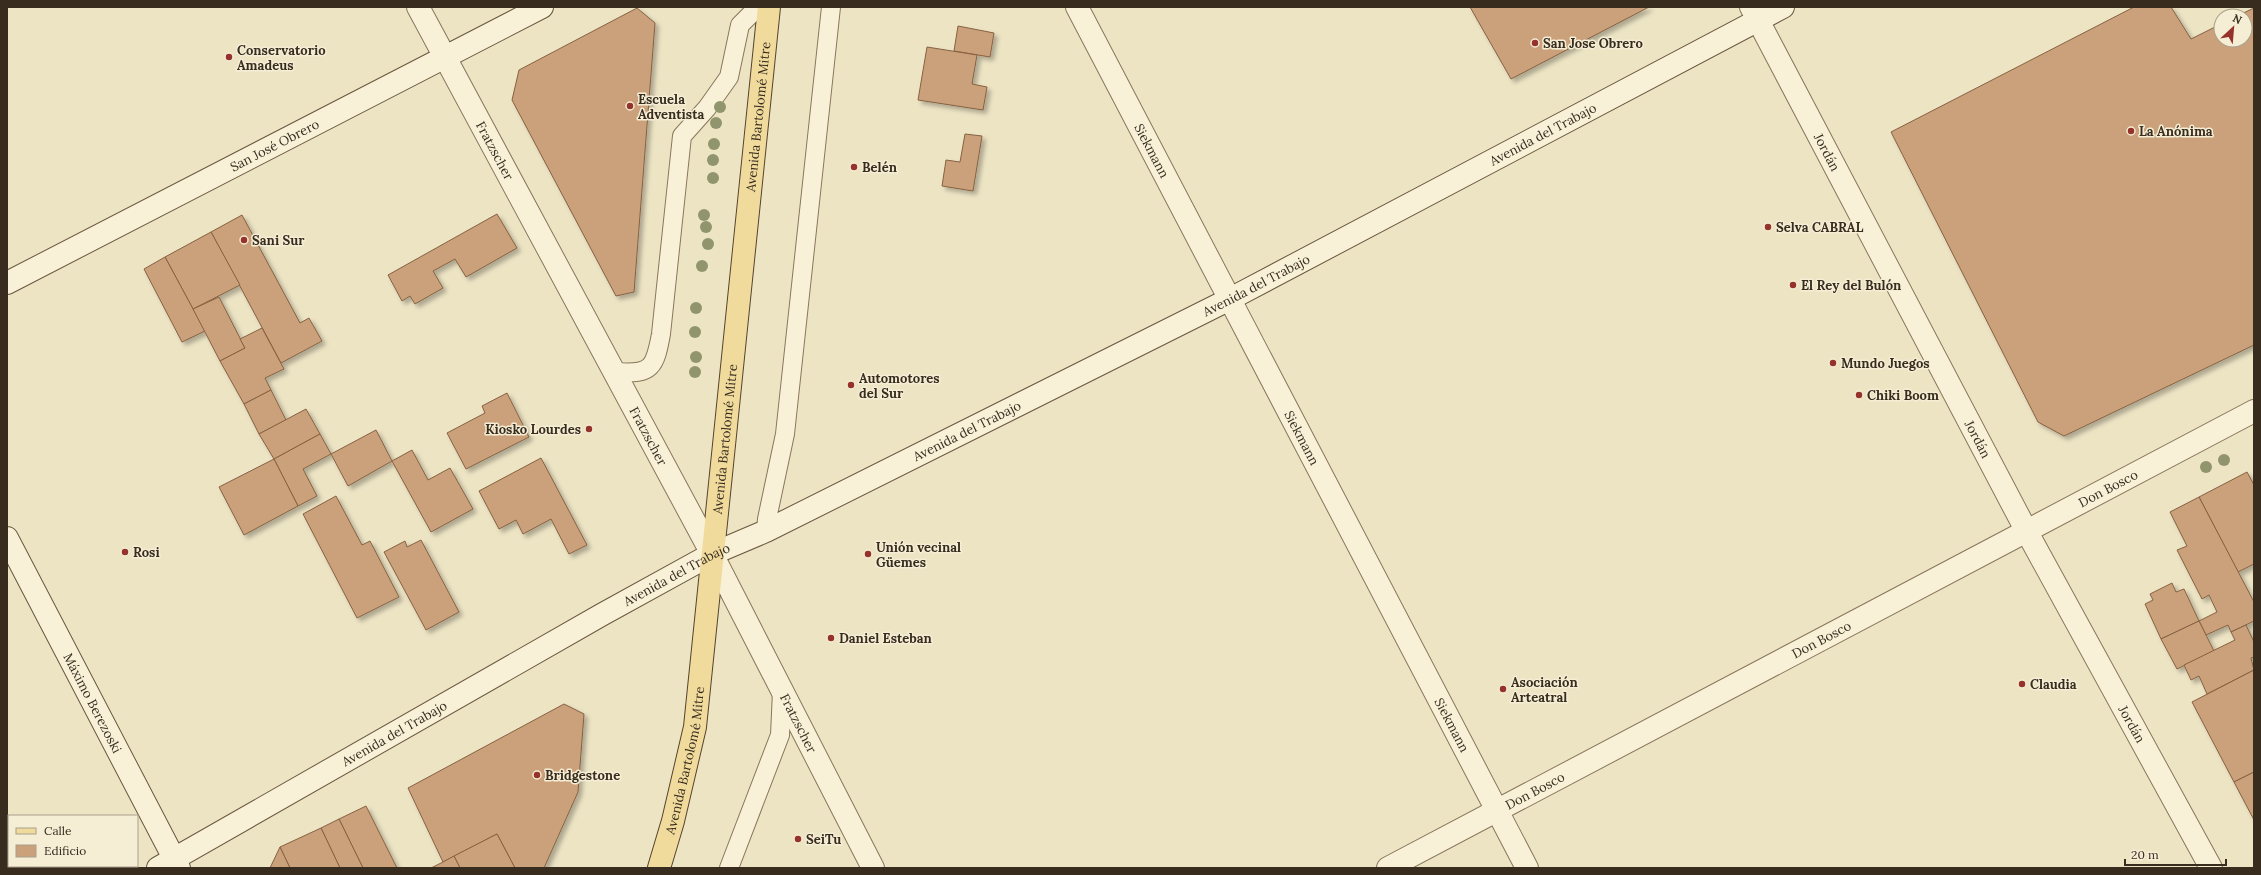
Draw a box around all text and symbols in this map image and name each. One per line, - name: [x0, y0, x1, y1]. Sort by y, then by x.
- north arrow: [2213, 8, 2253, 48]
- text: N: [2230, 11, 2245, 27]
- place label: San Jose Obrero: [1543, 35, 1643, 52]
- marker: San Jose Obrero: [1530, 38, 1540, 48]
- street label: Avenida Bartolomé Mitre: [741, 41, 774, 194]
- place label: Conservatorio Amadeus: [237, 42, 326, 74]
- marker: Conservatorio Amadeus: [224, 52, 234, 62]
- place label: Escuela Adventista: [638, 91, 705, 123]
- street label: Avenida del Trabajo: [1486, 98, 1599, 169]
- marker: Escuela Adventista: [625, 101, 635, 111]
- street label: San José Obrero: [227, 115, 322, 175]
- street label: Fratzscher: [472, 118, 518, 183]
- street label: Siekmann: [1131, 120, 1173, 181]
- place label: La Anónima: [2139, 123, 2213, 140]
- marker: La Anónima: [2126, 126, 2136, 136]
- street label: Jordán: [1810, 129, 1844, 174]
- place label: Belén: [862, 159, 898, 176]
- marker: Belén: [849, 162, 859, 172]
- place label: Selva CABRAL: [1776, 219, 1863, 236]
- marker: Selva CABRAL: [1763, 222, 1773, 232]
- place label: Sani Sur: [252, 232, 305, 249]
- marker: Sani Sur: [239, 235, 249, 245]
- street label: Avenida del Trabajo: [1199, 250, 1313, 320]
- place label: El Rey del Bulón: [1801, 277, 1902, 294]
- marker: El Rey del Bulón: [1788, 280, 1798, 290]
- place label: Mundo Juegos: [1841, 355, 1930, 372]
- marker: Mundo Juegos: [1828, 358, 1838, 368]
- street label: Avenida Bartolomé Mitre: [708, 363, 741, 516]
- place label: Automotores del Sur: [859, 370, 940, 402]
- marker: Automotores del Sur: [846, 380, 856, 390]
- place label: Chiki Boom: [1867, 387, 1939, 404]
- marker: Chiki Boom: [1854, 390, 1864, 400]
- street label: Avenida del Trabajo: [909, 396, 1024, 465]
- street label: Fratzscher: [626, 404, 671, 469]
- street label: Siekmann: [1281, 408, 1323, 468]
- street label: Jordán: [1961, 416, 1995, 461]
- place label: Kiosko Lourdes: [485, 421, 581, 438]
- marker: Kiosko Lourdes: [584, 424, 594, 434]
- street label: Don Bosco: [2075, 465, 2141, 511]
- street label: Avenida del Trabajo: [619, 539, 733, 610]
- place label: Unión vecinal Güemes: [876, 539, 961, 571]
- place label: Rosi: [133, 544, 160, 561]
- marker: Rosi: [120, 547, 130, 557]
- marker: Unión vecinal Güemes: [863, 549, 873, 559]
- street label: Don Bosco: [1789, 616, 1854, 662]
- place label: Daniel Esteban: [839, 630, 933, 647]
- marker: Daniel Esteban: [826, 633, 836, 643]
- street label: Máximo Berezoski: [60, 650, 126, 756]
- place label: Asociación Arteatral: [1511, 674, 1578, 706]
- place label: Claudia: [2030, 676, 2077, 693]
- marker: Claudia: [2017, 679, 2027, 689]
- marker: Asociación Arteatral: [1498, 684, 1508, 694]
- street label: Avenida Bartolomé Mitre: [661, 686, 708, 837]
- street label: Fratzscher: [776, 691, 821, 756]
- street label: Siekmann: [1431, 695, 1473, 755]
- street label: Avenida del Trabajo: [338, 696, 450, 770]
- street label: Jordán: [2114, 701, 2149, 746]
- place label: Bridgestone: [545, 767, 620, 784]
- street label: Don Bosco: [1502, 768, 1568, 813]
- marker: Bridgestone: [532, 770, 542, 780]
- legend: [8, 815, 138, 867]
- text: Calle: [44, 823, 72, 838]
- place label: SeiTu: [806, 831, 841, 848]
- marker: SeiTu: [793, 834, 803, 844]
- scale bar: [2125, 841, 2226, 867]
- text: Edificio: [44, 843, 86, 858]
- text: 20 m: [2131, 847, 2159, 862]

